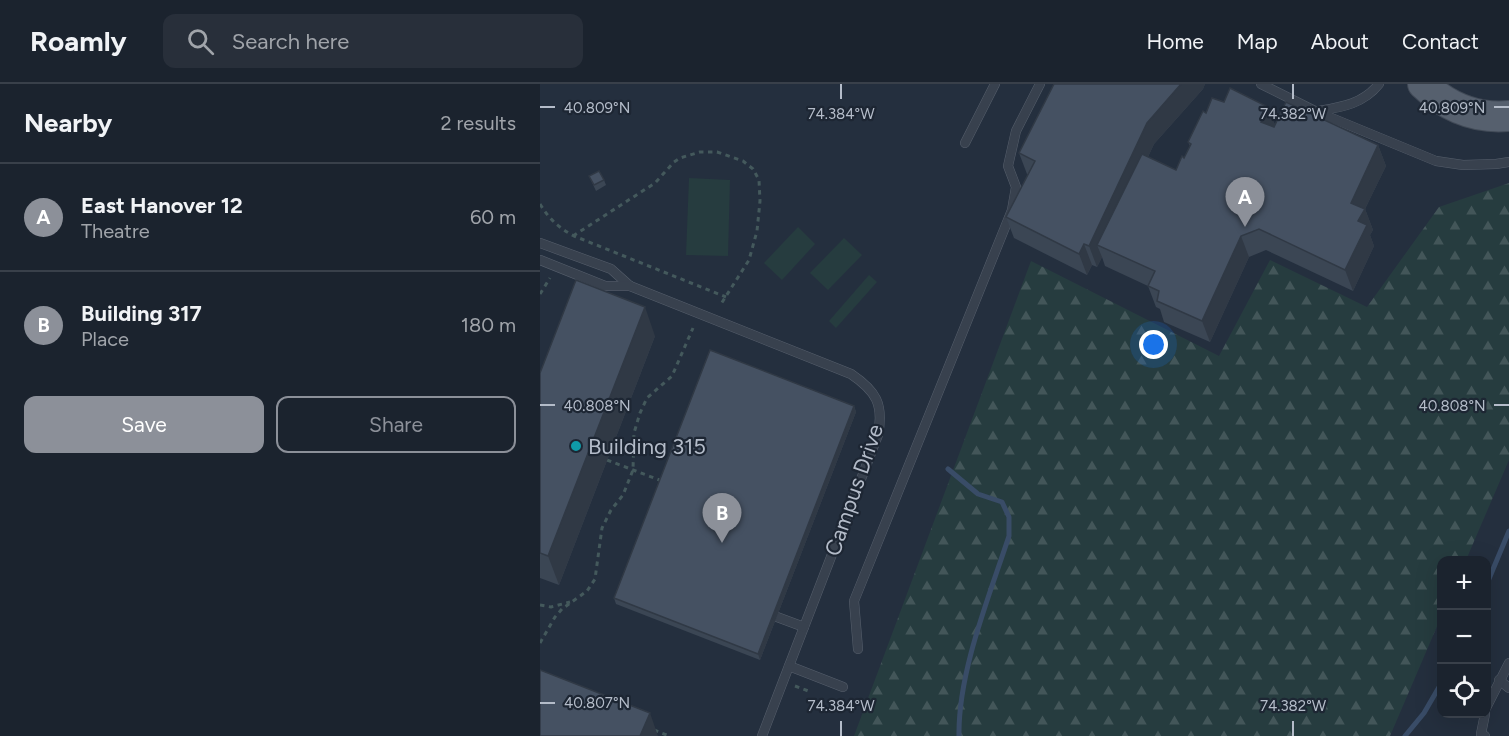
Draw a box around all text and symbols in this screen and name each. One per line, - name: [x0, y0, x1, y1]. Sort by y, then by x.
- search box: [163, 14, 583, 68]
- text: Roamly: [30, 24, 127, 58]
- icon: search: [184, 25, 217, 58]
- text: Search here: [232, 28, 349, 55]
- text: Home: [1147, 29, 1204, 54]
- text: Map: [1237, 29, 1278, 54]
- text: About: [1311, 29, 1369, 54]
- text: Contact: [1402, 29, 1479, 54]
- text: 40.809°N: [564, 99, 630, 117]
- text: 40.809°N: [1419, 99, 1485, 117]
- text: 74.384°W: [807, 105, 875, 123]
- text: 74.382°W: [1260, 105, 1327, 123]
- text: Nearby: [24, 107, 112, 139]
- text: 2 results: [440, 111, 516, 135]
- pin: A: [1226, 178, 1264, 227]
- text: East Hanover 12: [81, 192, 243, 219]
- text: A: [36, 205, 51, 229]
- text: 60 m: [470, 205, 516, 229]
- text: Theatre: [81, 219, 150, 243]
- text: Building 317: [81, 300, 202, 327]
- text: B: [37, 313, 50, 337]
- text: 180 m: [461, 313, 516, 337]
- text: Place: [81, 327, 129, 351]
- your location: [1139, 330, 1168, 359]
- button: Save: [24, 396, 264, 453]
- button: Share: [276, 396, 516, 453]
- text: 40.808°N: [563, 397, 631, 415]
- text: 40.808°N: [1418, 397, 1486, 415]
- street label: Campus Drive: [819, 421, 889, 559]
- place label: Building 315: [588, 433, 706, 460]
- marker: Building 315: [569, 439, 583, 453]
- pin: B: [702, 494, 741, 543]
- map controls: [1437, 556, 1491, 718]
- button: +: [1437, 556, 1491, 610]
- button: −: [1437, 610, 1491, 664]
- button: locate: [1437, 664, 1491, 718]
- text: 40.807°N: [564, 694, 630, 712]
- text: 74.384°W: [807, 697, 875, 715]
- text: 74.382°W: [1260, 697, 1327, 715]

